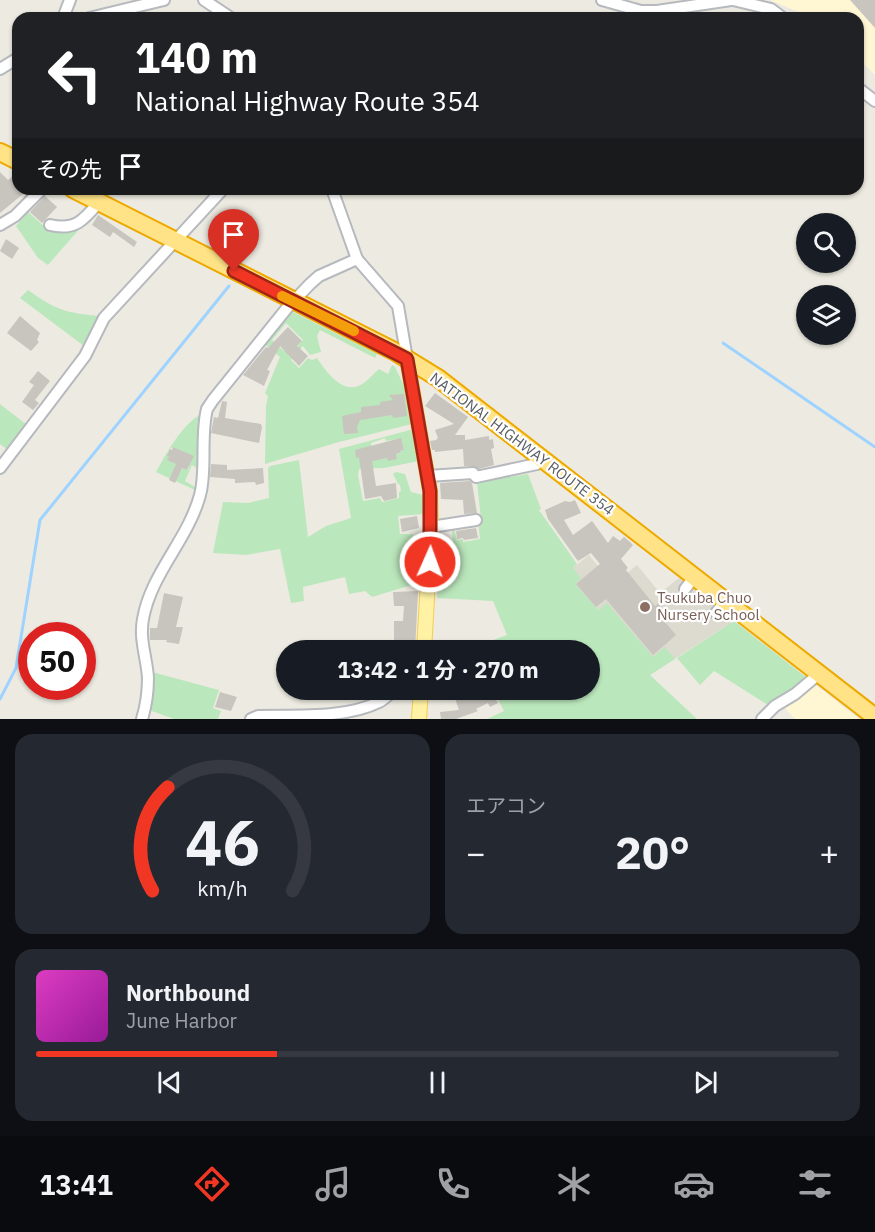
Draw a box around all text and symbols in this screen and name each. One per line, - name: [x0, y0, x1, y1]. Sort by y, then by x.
- text: 140 m: [135, 30, 258, 85]
- icon: left: [36, 36, 114, 114]
- text: National Highway Route 354: [135, 83, 480, 118]
- icon: arrive: [114, 150, 147, 183]
- text: その先: [36, 154, 102, 183]
- pin: [208, 209, 259, 271]
- map controls: [796, 213, 856, 345]
- button: search: [796, 213, 856, 273]
- icon: arrive: [217, 218, 250, 251]
- button: layers: [796, 285, 856, 345]
- street label: NATIONAL HIGHWAY ROUTE 354: [426, 368, 618, 519]
- position arrow: [398, 530, 462, 594]
- place label: Tsukuba Chuo Nursery School: [657, 588, 760, 624]
- marker: Tsukuba Chuo Nursery School: [638, 600, 652, 614]
- speed limit sign: 50: [18, 622, 96, 700]
- text: 13:42 · 1 分 · 270 m: [337, 655, 539, 684]
- text: エアコン: [466, 792, 546, 819]
- text: 46: [185, 801, 260, 882]
- text: 20°: [615, 823, 690, 881]
- text: −: [466, 831, 486, 874]
- text: +: [819, 831, 839, 874]
- text: km/h: [197, 874, 248, 902]
- text: Northbound: [126, 978, 250, 1007]
- text: June Harbor: [126, 1007, 237, 1034]
- icon: previous: [153, 1066, 186, 1099]
- icon: pause: [421, 1066, 454, 1099]
- icon: next: [689, 1066, 722, 1099]
- icon: directions: [191, 1163, 233, 1205]
- icon: music: [312, 1163, 354, 1205]
- icon: phone: [432, 1163, 474, 1205]
- icon: climate: [553, 1163, 595, 1205]
- icon: car: [673, 1163, 715, 1205]
- icon: filters: [794, 1163, 836, 1205]
- text: 13:41: [39, 1167, 113, 1202]

